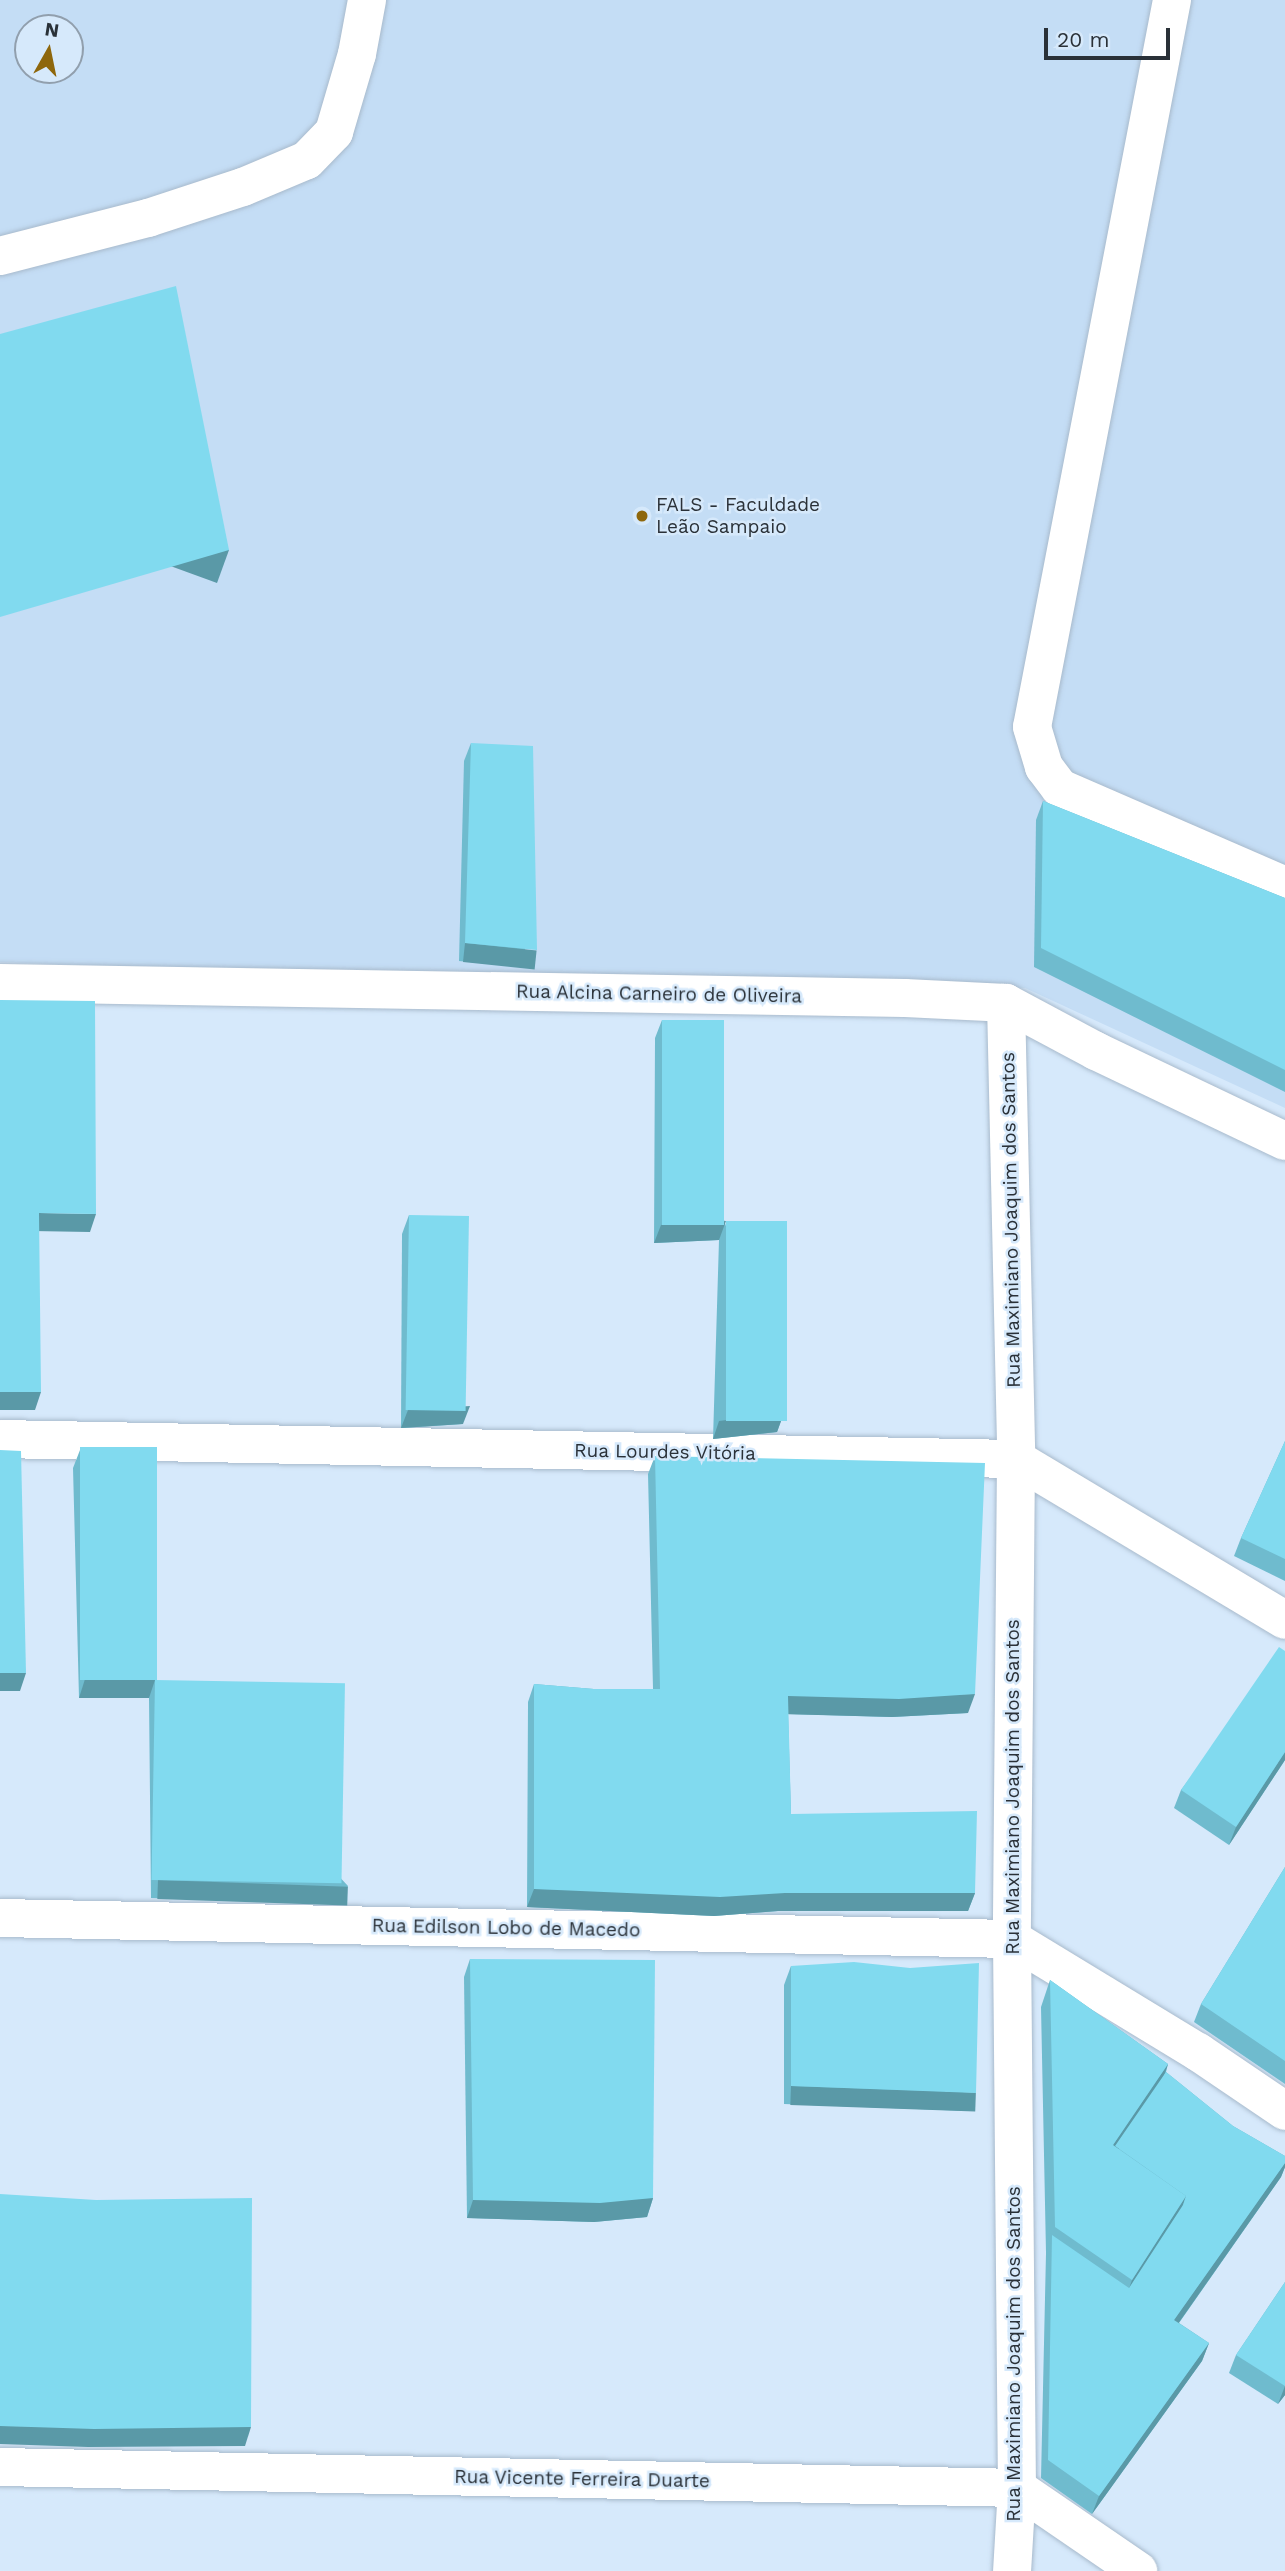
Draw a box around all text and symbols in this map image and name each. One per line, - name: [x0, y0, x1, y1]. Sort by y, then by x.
- north arrow: [14, 14, 84, 84]
- scale bar: [1047, 14, 1173, 58]
- text: N: [43, 17, 61, 42]
- text: 20 m: [1057, 27, 1109, 52]
- place label: FALS - Faculdade Leão Sampaio: [656, 494, 820, 538]
- marker: FALS - Faculdade Leão Sampaio: [634, 508, 650, 524]
- street label: Rua Alcina Carneiro de Oliveira: [515, 980, 803, 1008]
- street label: Rua Maximiano Joaquim dos Santos: [997, 1052, 1025, 1388]
- street label: Rua Lourdes Vitória: [573, 1439, 757, 1465]
- street label: Rua Maximiano Joaquim dos Santos: [1002, 1619, 1024, 1955]
- street label: Rua Edilson Lobo de Macedo: [371, 1914, 641, 1942]
- street label: Rua Maximiano Joaquim dos Santos: [1003, 2186, 1025, 2522]
- street label: Rua Vicente Ferreira Duarte: [453, 2465, 711, 2493]

